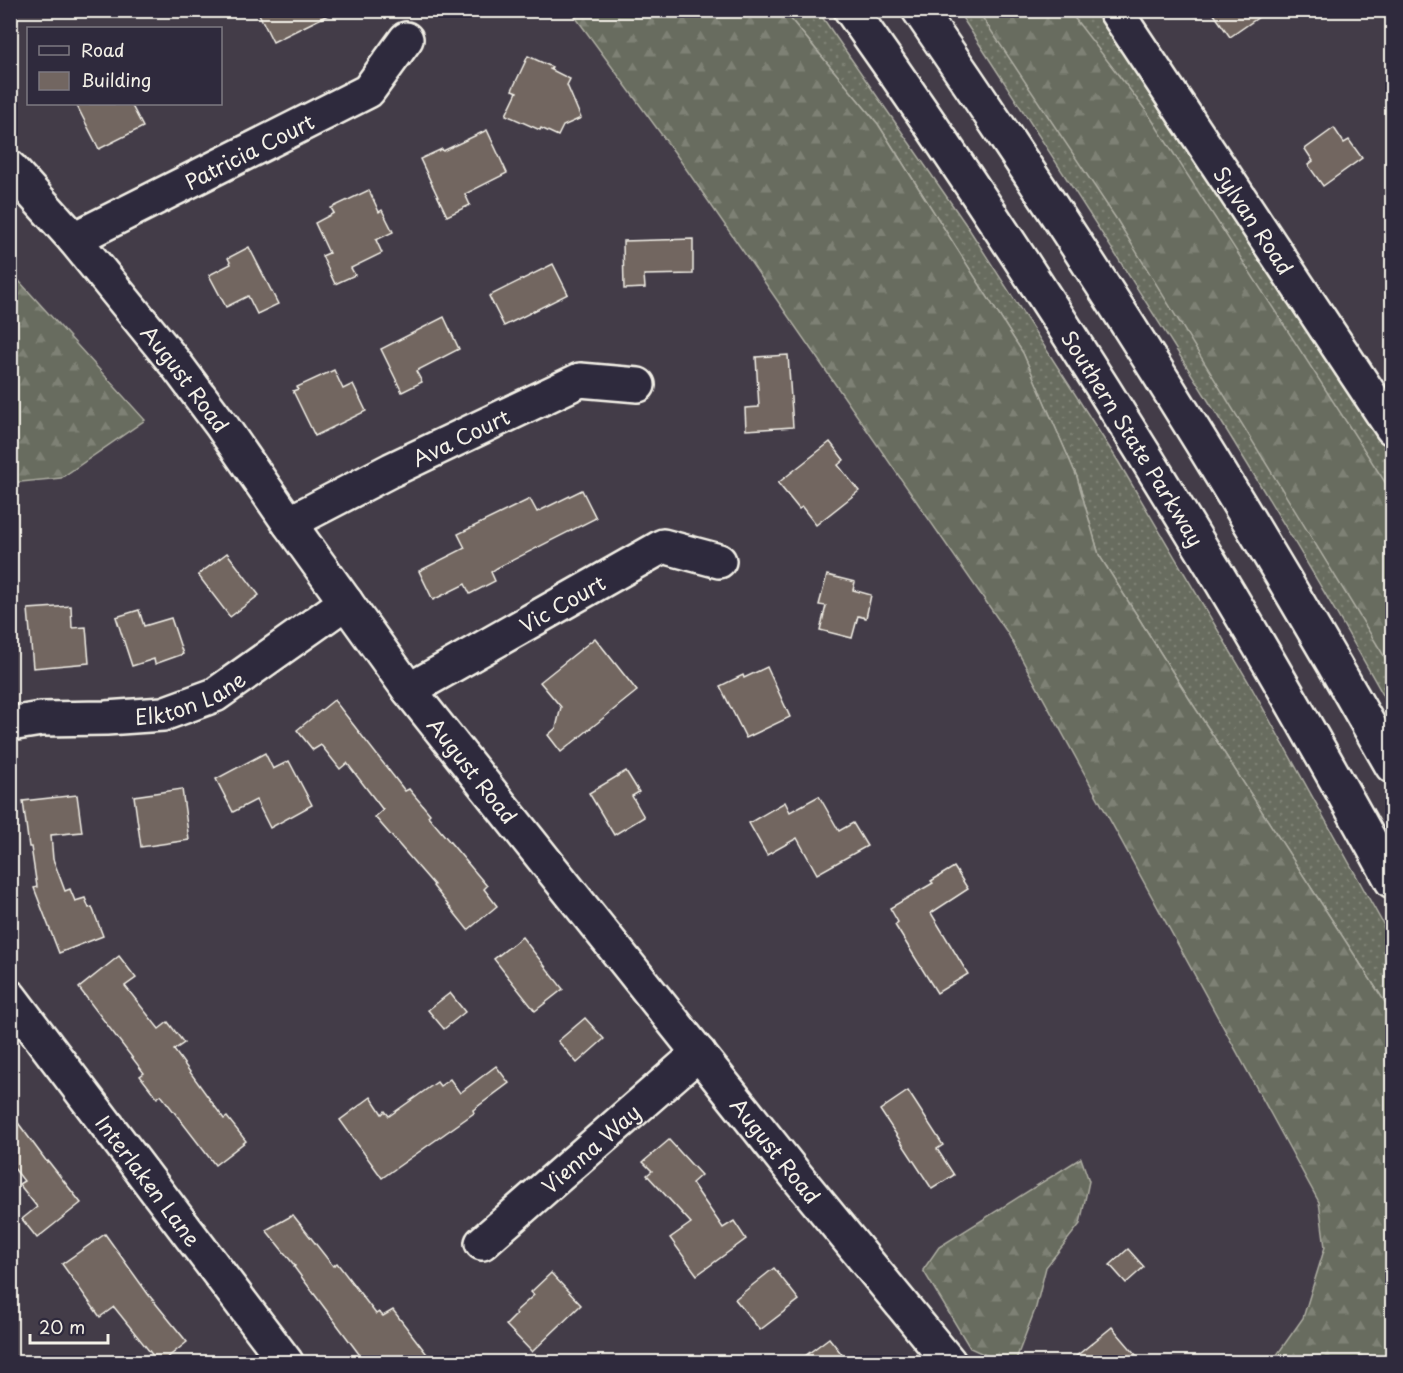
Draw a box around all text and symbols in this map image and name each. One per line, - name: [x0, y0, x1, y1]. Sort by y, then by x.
- legend: [27, 27, 222, 105]
- text: Road: [81, 36, 125, 63]
- text: Building: [81, 66, 151, 93]
- street label: Patricia Court: [179, 105, 319, 197]
- street label: Sylvan Road: [1207, 159, 1302, 281]
- street label: August Road: [134, 317, 237, 439]
- street label: Southern State Parkway: [1054, 324, 1213, 552]
- street label: Ava Court: [406, 400, 515, 474]
- street label: Vic Court: [513, 566, 611, 640]
- street label: Elkton Lane: [134, 662, 252, 732]
- street label: August Road: [420, 710, 525, 830]
- street label: August Road: [723, 1090, 829, 1210]
- street label: Vienna Way: [534, 1096, 647, 1201]
- street label: Interlaken Lane: [88, 1108, 209, 1253]
- scale bar: [30, 1307, 108, 1345]
- text: 20 m: [39, 1313, 85, 1340]

